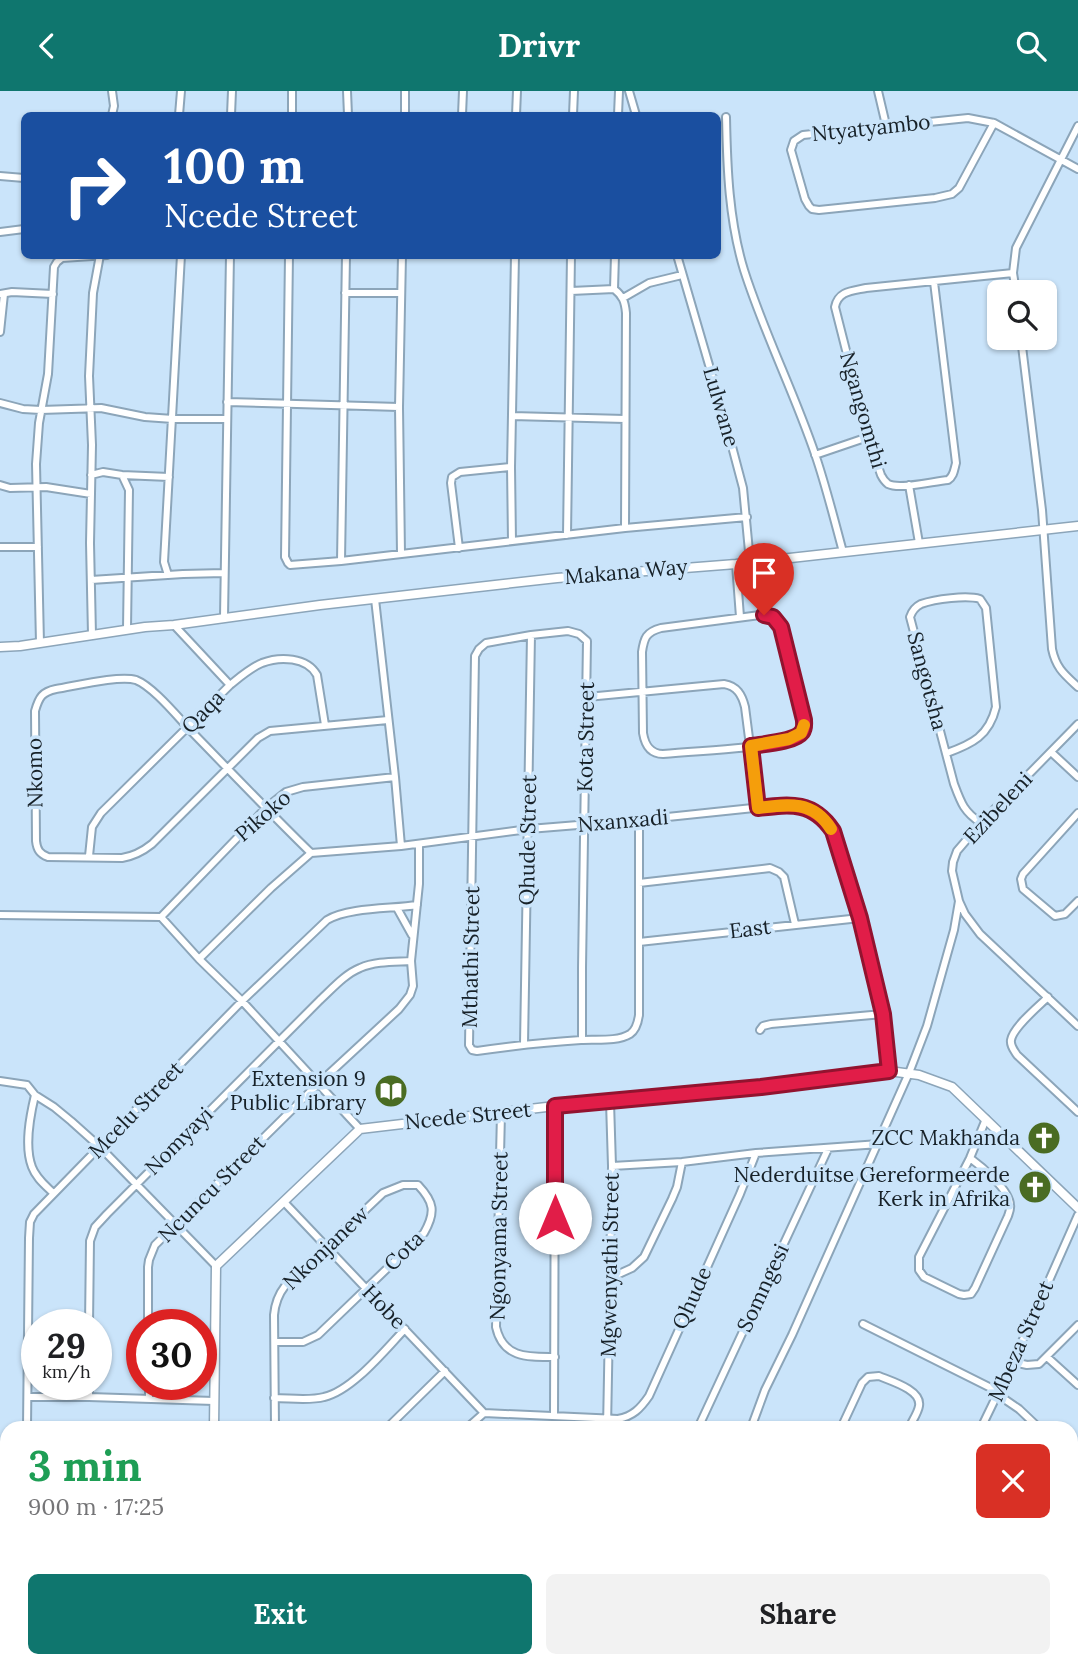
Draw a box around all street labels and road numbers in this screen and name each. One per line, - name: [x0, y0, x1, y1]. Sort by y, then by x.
- street label: Ntyatyambo: [810, 108, 932, 147]
- street label: Ngangomthi: [834, 348, 893, 471]
- street label: Lulwane: [697, 364, 746, 450]
- street label: Makana Way: [563, 553, 688, 590]
- street label: Sangotsha: [901, 629, 954, 733]
- street label: Kota Street: [571, 681, 600, 792]
- street label: Qaqa: [175, 684, 230, 739]
- street label: Nkomo: [20, 738, 49, 808]
- street label: Ezibeleni: [957, 766, 1038, 849]
- street label: Qhude Street: [513, 773, 542, 906]
- street label: Pikoko: [229, 784, 296, 847]
- street label: Nxanxadi: [576, 803, 670, 838]
- street label: Mthathi Street: [456, 885, 485, 1028]
- street label: East: [728, 912, 773, 944]
- street label: Mcelu Street: [83, 1055, 189, 1164]
- street label: Ncede Street: [403, 1095, 533, 1136]
- street label: Nomyayi: [139, 1101, 218, 1180]
- street label: Ncuncu Street: [152, 1129, 272, 1248]
- street label: Ngonyama Street: [484, 1150, 513, 1321]
- street label: Mgwenyathi Street: [594, 1171, 625, 1358]
- street label: Nkonjanew: [277, 1200, 374, 1295]
- street label: Cota: [378, 1225, 430, 1276]
- street label: Somngesi: [730, 1239, 795, 1336]
- street label: Qhude: [666, 1262, 717, 1333]
- street label: Mbeza Street: [982, 1275, 1060, 1405]
- street label: Hobe: [357, 1279, 412, 1335]

